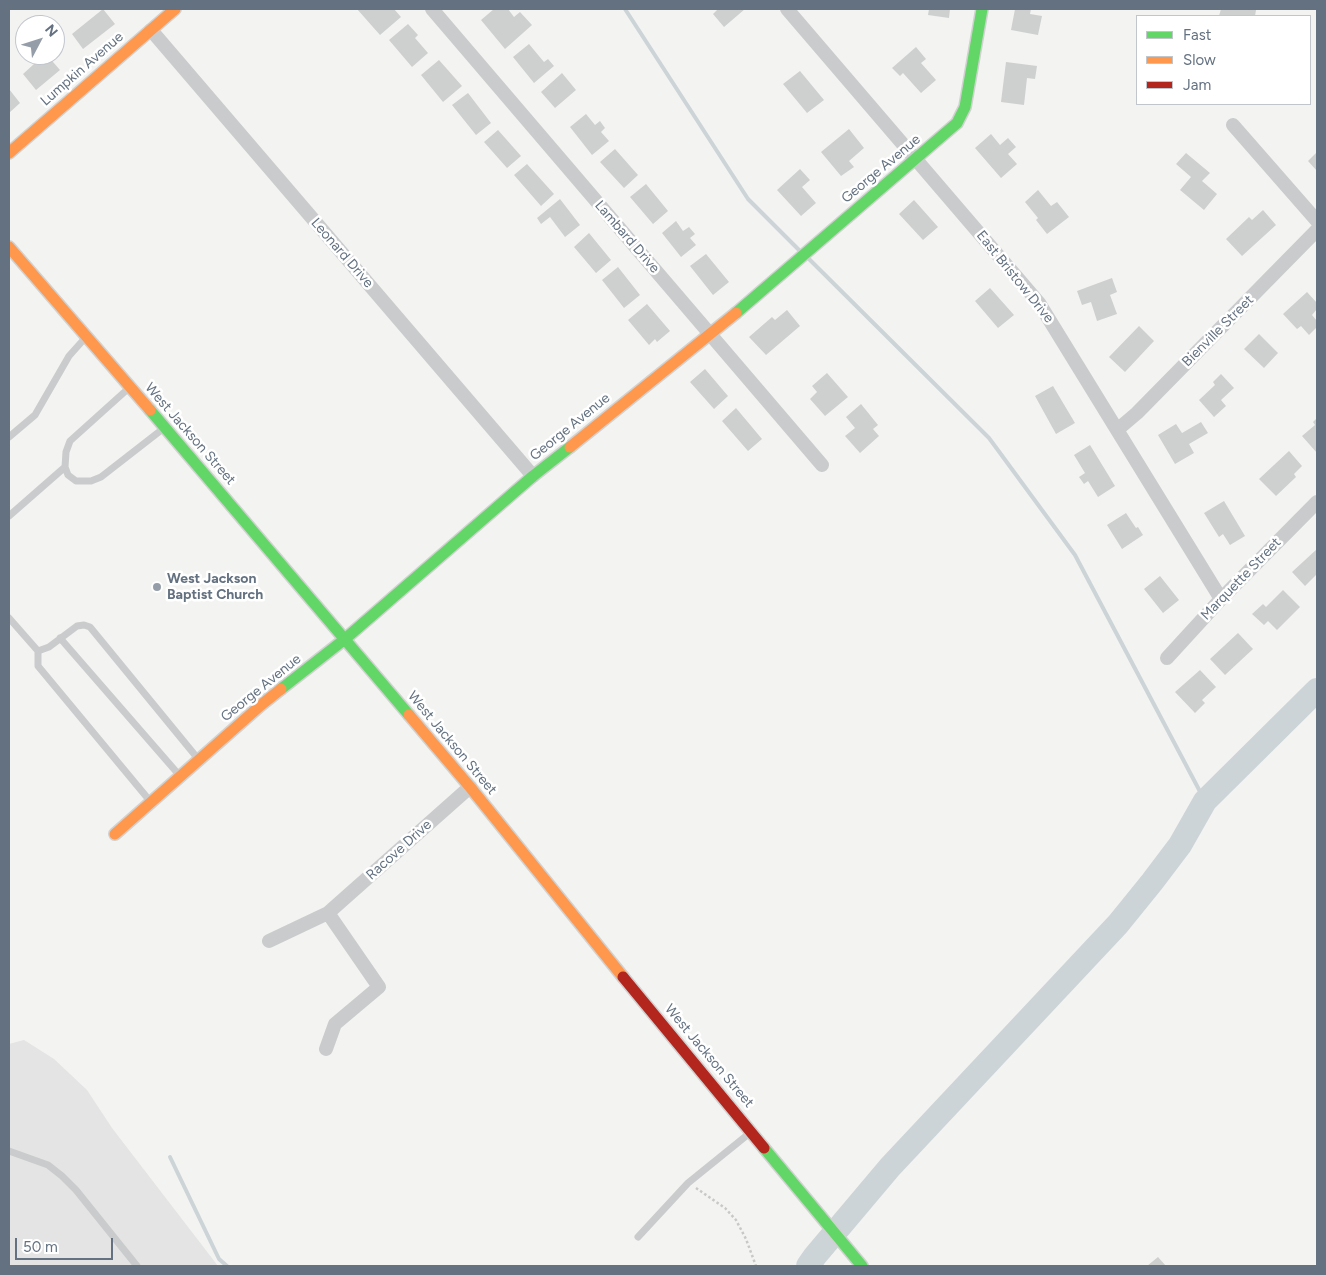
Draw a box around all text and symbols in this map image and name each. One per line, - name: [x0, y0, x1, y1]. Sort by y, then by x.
- north arrow: [15, 15, 65, 65]
- legend: [1136, 15, 1311, 105]
- text: N: [41, 21, 61, 40]
- text: Fast: [1183, 26, 1211, 44]
- street label: Lumpkin Avenue: [37, 29, 127, 109]
- text: Slow: [1183, 51, 1216, 69]
- text: Jam: [1183, 76, 1211, 94]
- street label: George Avenue: [838, 131, 924, 207]
- street label: Lambard Drive: [591, 197, 663, 277]
- street label: Leonard Drive: [307, 215, 377, 291]
- street label: East Bristow Drive: [973, 228, 1057, 326]
- street label: Bienville Street: [1179, 292, 1257, 370]
- street label: West Jackson Street: [141, 380, 239, 488]
- street label: George Avenue: [527, 390, 613, 464]
- street label: Marquette Street: [1197, 534, 1285, 624]
- place label: West Jackson Baptist Church: [167, 571, 263, 604]
- marker: West Jackson Baptist Church: [151, 581, 163, 593]
- street label: George Avenue: [218, 651, 304, 725]
- street label: West Jackson Street: [404, 688, 500, 798]
- street label: Racove Drive: [363, 816, 435, 884]
- street label: West Jackson Street: [661, 1001, 757, 1111]
- scale bar: [18, 1228, 115, 1260]
- text: 50 m: [23, 1238, 58, 1256]

